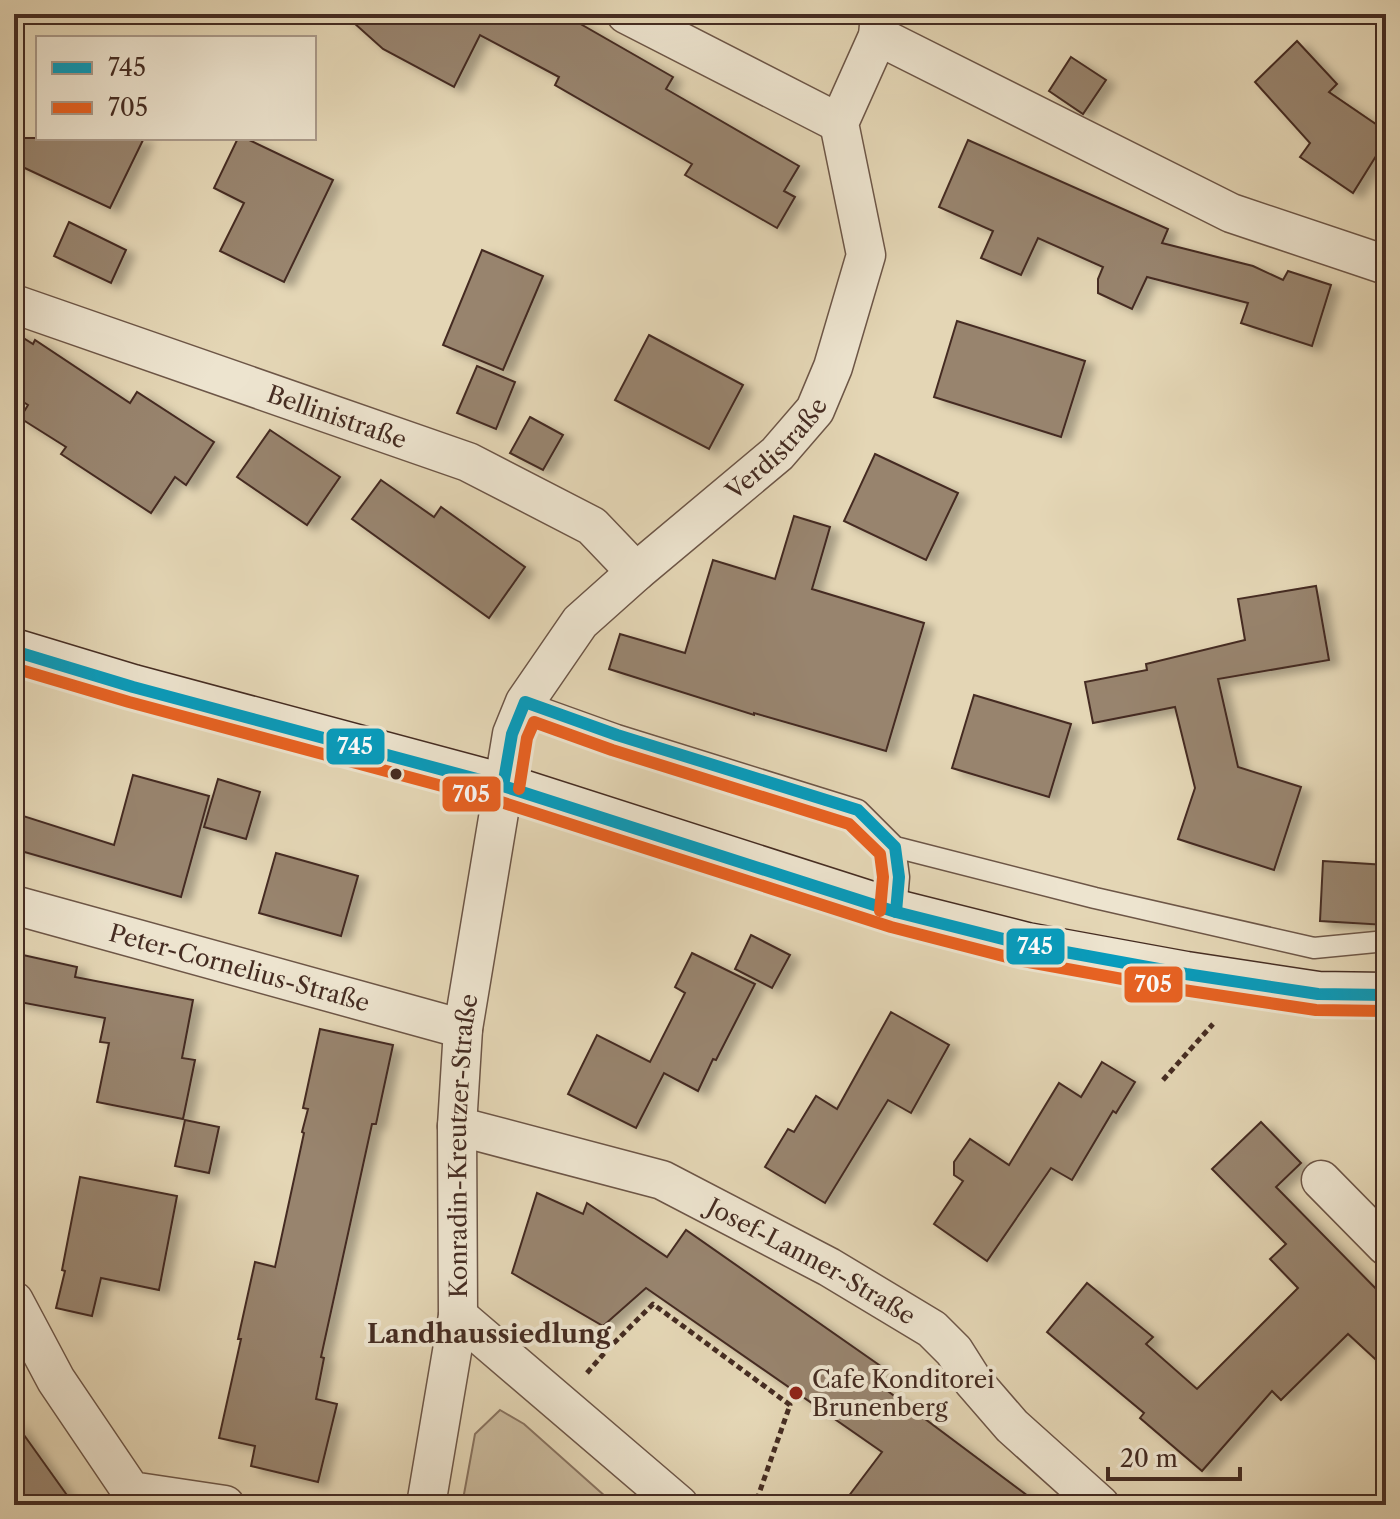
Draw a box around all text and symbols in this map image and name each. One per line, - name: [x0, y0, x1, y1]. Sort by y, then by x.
- legend: [36, 36, 316, 140]
- text: 745: [108, 53, 146, 82]
- text: 705: [108, 93, 148, 122]
- street label: Bellinistraße: [263, 379, 411, 454]
- street label: Verdistraße: [719, 394, 833, 506]
- line badge: 745: [325, 727, 386, 766]
- text: 745: [337, 733, 373, 760]
- unlabelled marker: [388, 766, 404, 782]
- line badge: 705: [441, 775, 502, 813]
- text: 705: [452, 781, 490, 808]
- street label: Peter-Cornelius-Straße: [106, 918, 373, 1017]
- line badge: 745: [1005, 927, 1066, 966]
- text: 745: [1017, 933, 1053, 960]
- line badge: 705: [1123, 965, 1184, 1004]
- text: 705: [1134, 971, 1172, 998]
- street label: Konradin-Kreutzer-Straße: [442, 992, 483, 1298]
- street label: Josef-Lanner-Straße: [699, 1190, 921, 1330]
- district label: Landhaussiedlung: [367, 1318, 612, 1350]
- place label: Cafe Konditorei Brunenberg: [812, 1365, 995, 1422]
- marker: Cafe Konditorei Brunenberg: [787, 1384, 805, 1402]
- scale bar: [1108, 1431, 1240, 1481]
- text: 20 m: [1120, 1444, 1178, 1473]

